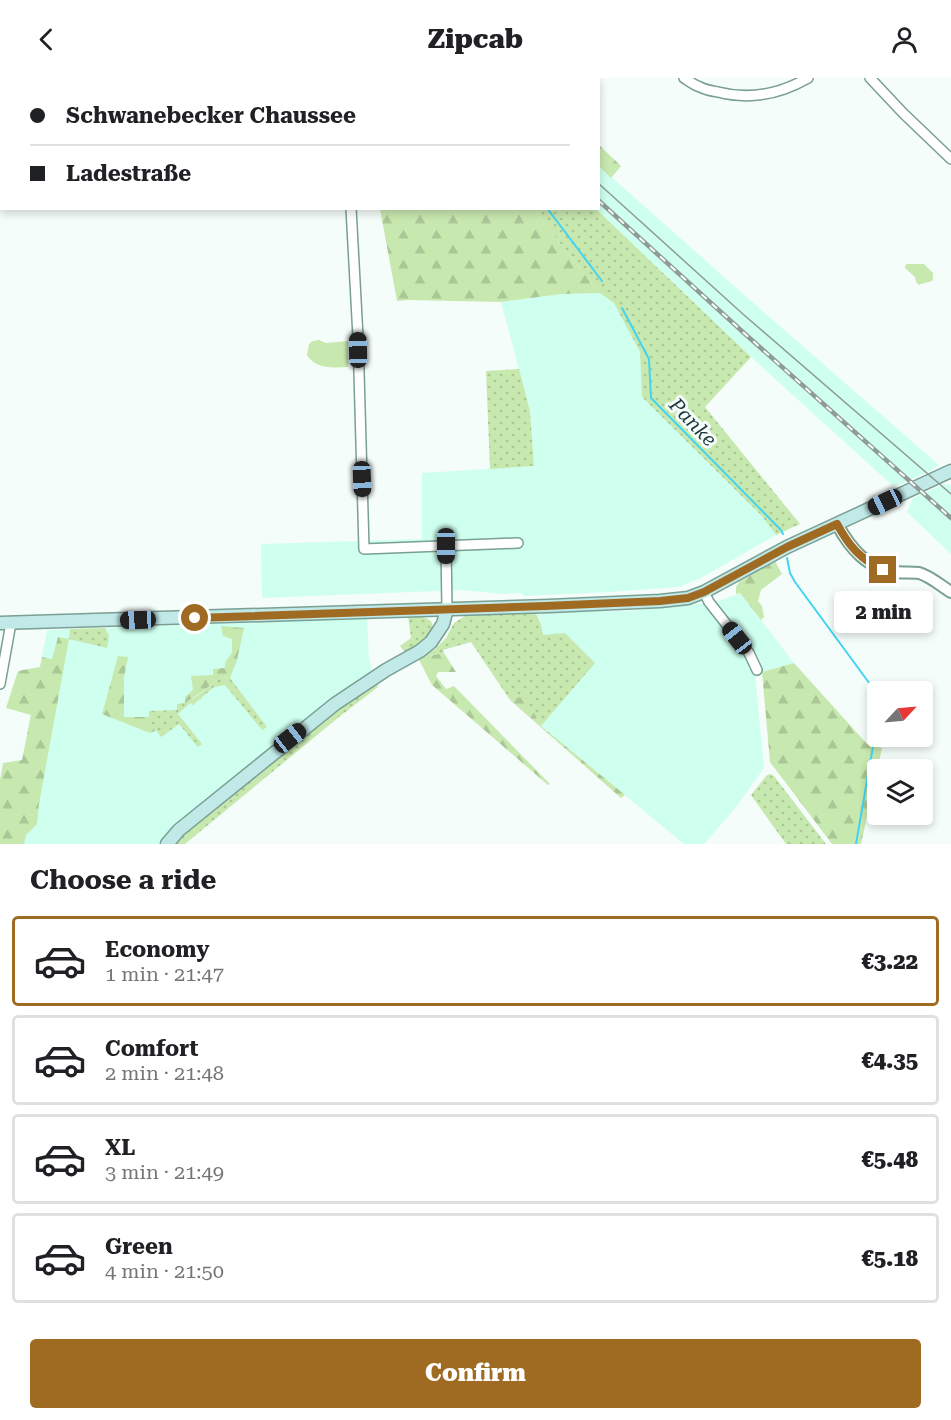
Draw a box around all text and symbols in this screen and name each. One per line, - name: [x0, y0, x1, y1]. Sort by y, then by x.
- icon: back: [30, 23, 63, 56]
- text: Zipcab: [428, 23, 523, 55]
- icon: person: [888, 23, 921, 56]
- text: Schwanebecker Chaussee: [66, 103, 356, 128]
- text: Ladestraße: [66, 161, 191, 186]
- car: [349, 332, 367, 368]
- water label: Panke: [664, 392, 722, 451]
- car: [352, 461, 372, 497]
- car: [865, 486, 905, 518]
- car: [437, 528, 455, 564]
- route end: [869, 556, 896, 583]
- callout: 2 min: [834, 591, 932, 633]
- text: 2 min: [855, 600, 912, 624]
- route start: [181, 604, 208, 631]
- car: [120, 610, 156, 630]
- car: [719, 618, 755, 658]
- north arrow: [867, 681, 933, 747]
- map controls: [867, 681, 933, 825]
- car: [270, 720, 310, 756]
- button: layers: [867, 759, 933, 825]
- text: Choose a ride: [30, 864, 216, 896]
- icon: car: [33, 934, 87, 988]
- text: Economy: [105, 937, 209, 962]
- text: €3.22: [861, 949, 918, 974]
- text: 1 min · 21:47: [105, 962, 224, 986]
- icon: car: [33, 1033, 87, 1087]
- text: Comfort: [105, 1036, 198, 1061]
- text: €4.35: [861, 1048, 918, 1073]
- text: 2 min · 21:48: [105, 1061, 224, 1085]
- icon: car: [33, 1132, 87, 1186]
- text: XL: [105, 1135, 135, 1160]
- text: €5.48: [861, 1147, 918, 1172]
- text: 3 min · 21:49: [105, 1160, 224, 1184]
- icon: car: [33, 1231, 87, 1285]
- text: Green: [105, 1234, 173, 1259]
- text: €5.18: [861, 1246, 918, 1271]
- text: 4 min · 21:50: [105, 1259, 224, 1283]
- button: Confirm: [30, 1339, 921, 1408]

